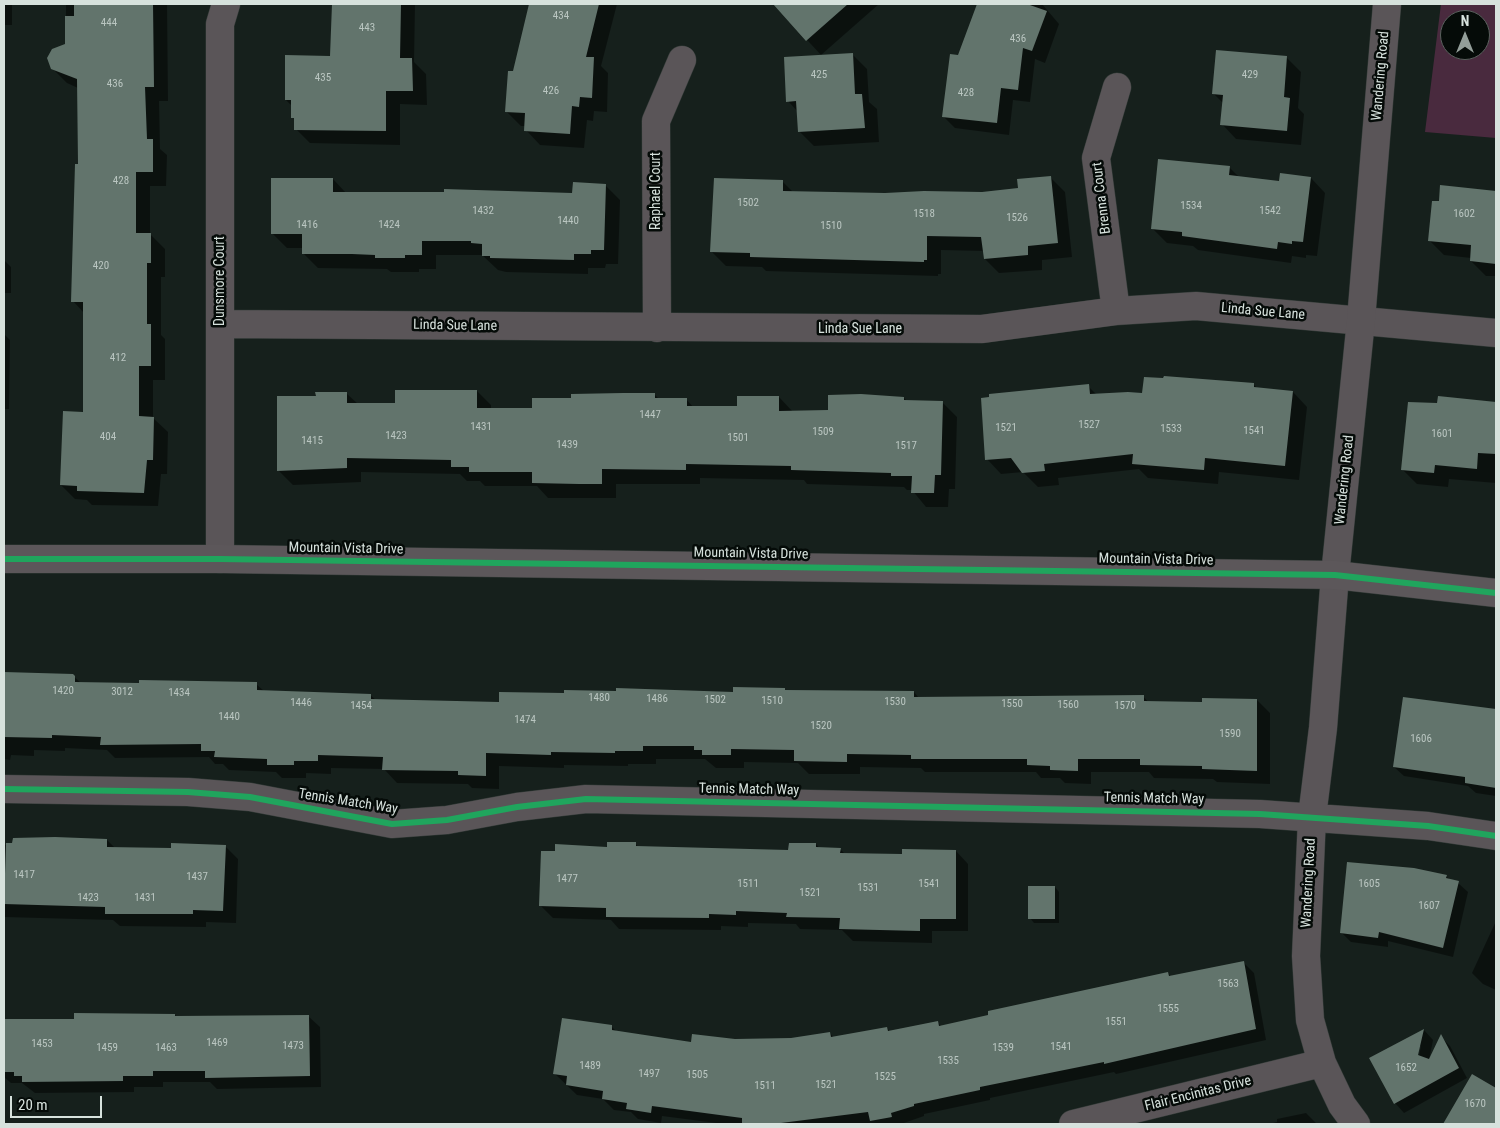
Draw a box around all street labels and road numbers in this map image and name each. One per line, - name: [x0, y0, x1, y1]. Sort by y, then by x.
- street label: Wandering Road: [1369, 30, 1393, 122]
- street label: Raphael Court: [648, 152, 664, 230]
- street label: Brenna Court: [1089, 161, 1115, 235]
- street label: Dunsmore Court: [212, 236, 228, 326]
- street label: Linda Sue Lane: [1220, 300, 1306, 324]
- street label: Linda Sue Lane: [413, 317, 497, 335]
- street label: Linda Sue Lane: [818, 321, 902, 337]
- street label: Wandering Road: [1332, 434, 1358, 526]
- street label: Mountain Vista Drive: [289, 540, 403, 558]
- street label: Mountain Vista Drive: [694, 545, 808, 563]
- street label: Mountain Vista Drive: [1099, 551, 1213, 569]
- street label: Tennis Match Way: [699, 781, 799, 799]
- street label: Tennis Match Way: [297, 786, 399, 818]
- street label: Tennis Match Way: [1104, 790, 1204, 808]
- street label: Wandering Road: [1298, 838, 1320, 928]
- street label: Flair Encinitas Drive: [1143, 1073, 1253, 1115]

